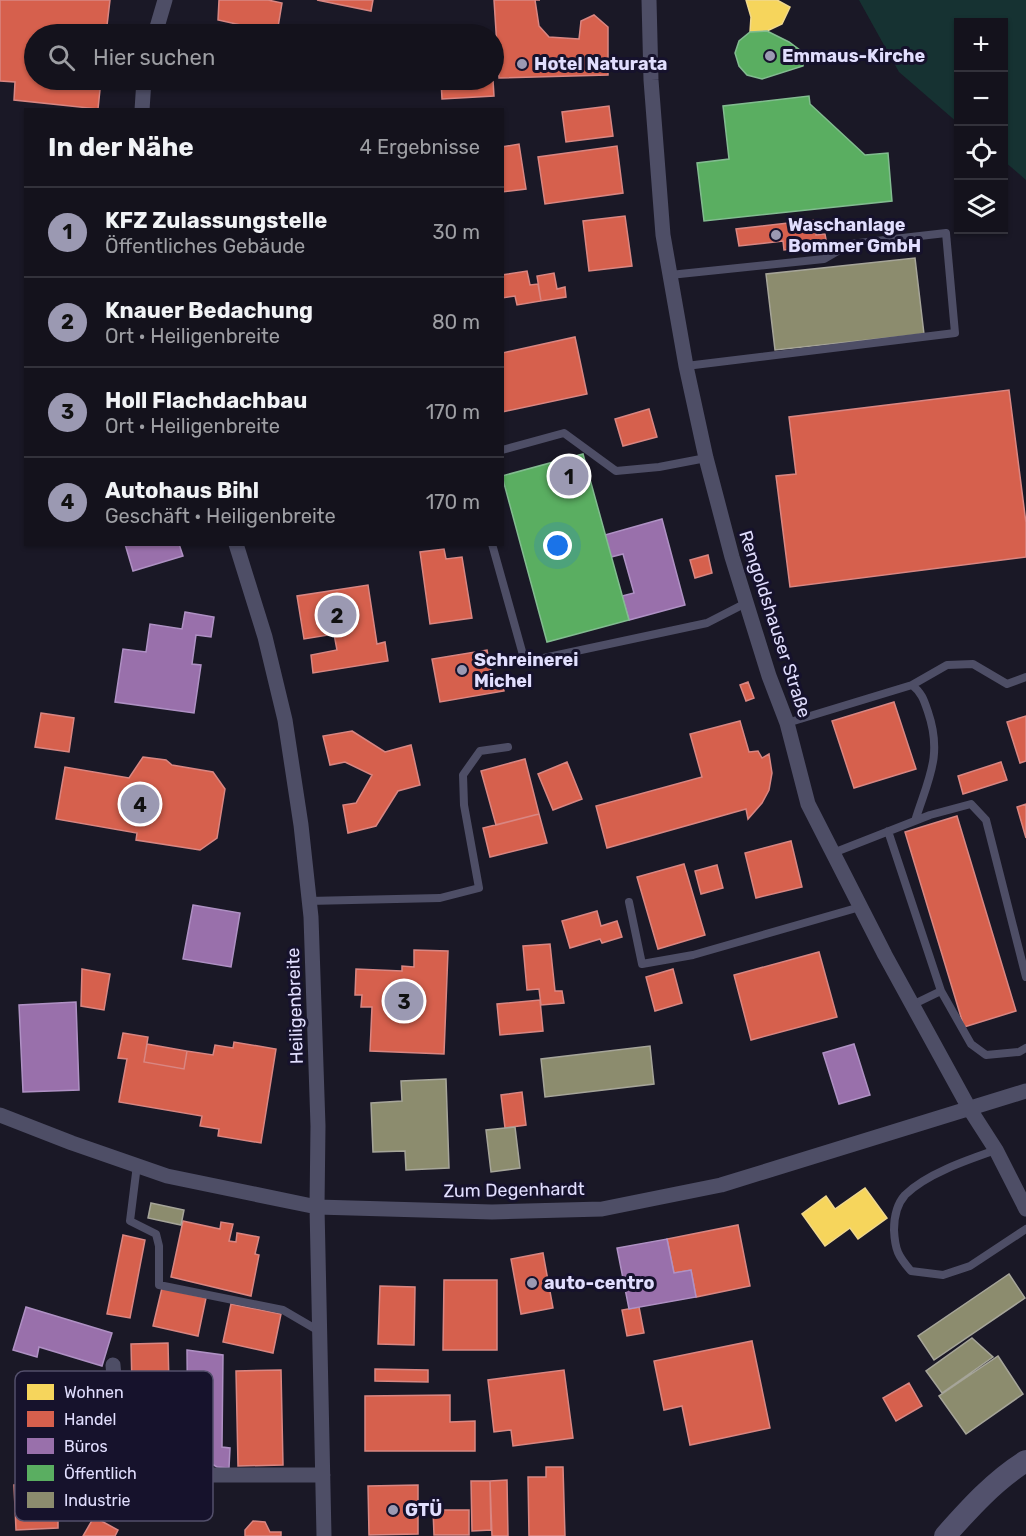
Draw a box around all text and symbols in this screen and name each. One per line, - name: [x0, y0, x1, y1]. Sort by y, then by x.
- map controls: [954, 18, 1008, 234]
- button: +: [954, 18, 1008, 72]
- search box: [24, 24, 504, 90]
- icon: search: [45, 41, 78, 74]
- text: Hier suchen: [93, 44, 215, 71]
- place label: Emmaus-Kirche: [782, 45, 926, 67]
- marker: Emmaus-Kirche: [763, 49, 777, 63]
- place label: Hotel Naturata: [534, 53, 667, 75]
- marker: Hotel Naturata: [515, 57, 529, 71]
- button: −: [954, 72, 1008, 126]
- button: locate: [954, 126, 1008, 180]
- text: In der Nähe: [48, 132, 194, 163]
- text: 4 Ergebnisse: [360, 135, 480, 159]
- button: layers: [954, 180, 1008, 234]
- text: KFZ Zulassungstelle: [105, 207, 327, 234]
- place label: Waschanlage Bommer GmbH: [788, 214, 921, 257]
- text: 1: [63, 220, 72, 244]
- text: 30 m: [433, 220, 480, 244]
- marker: Waschanlage Bommer GmbH: [769, 228, 783, 242]
- text: Öffentliches Gebäude: [105, 234, 305, 258]
- text: Knauer Bedachung: [105, 297, 313, 324]
- text: 2: [61, 310, 74, 334]
- text: 80 m: [432, 310, 480, 334]
- text: Ort · Heiligenbreite: [105, 324, 280, 348]
- text: Holl Flachdachbau: [105, 387, 307, 414]
- text: 3: [61, 400, 74, 424]
- text: 170 m: [426, 400, 480, 424]
- text: Ort · Heiligenbreite: [105, 414, 280, 438]
- pin: 1: [550, 454, 588, 498]
- text: Autohaus Bihl: [105, 477, 259, 504]
- text: 4: [61, 490, 74, 514]
- text: 170 m: [426, 490, 480, 514]
- text: Geschäft · Heiligenbreite: [105, 504, 336, 528]
- street label: Rengoldshauser Straße: [734, 528, 816, 720]
- your location: [543, 531, 572, 560]
- pin: 2: [318, 592, 356, 638]
- place label: Schreinerei Michel: [474, 649, 578, 692]
- marker: Schreinerei Michel: [455, 663, 469, 677]
- pin: 4: [120, 782, 160, 826]
- street label: Heiligenbreite: [282, 947, 308, 1065]
- pin: 3: [384, 978, 424, 1024]
- street label: Zum Degenhardt: [443, 1178, 585, 1202]
- place label: auto-centro: [544, 1272, 654, 1294]
- marker: auto-centro: [525, 1276, 539, 1290]
- legend: [15, 1371, 213, 1521]
- text: Wohnen: [64, 1383, 124, 1402]
- text: Handel: [64, 1410, 116, 1429]
- text: Büros: [64, 1437, 108, 1456]
- text: Öffentlich: [64, 1464, 137, 1483]
- text: Industrie: [64, 1491, 131, 1510]
- place label: GTÜ: [405, 1499, 442, 1521]
- marker: GTÜ: [386, 1503, 400, 1517]

